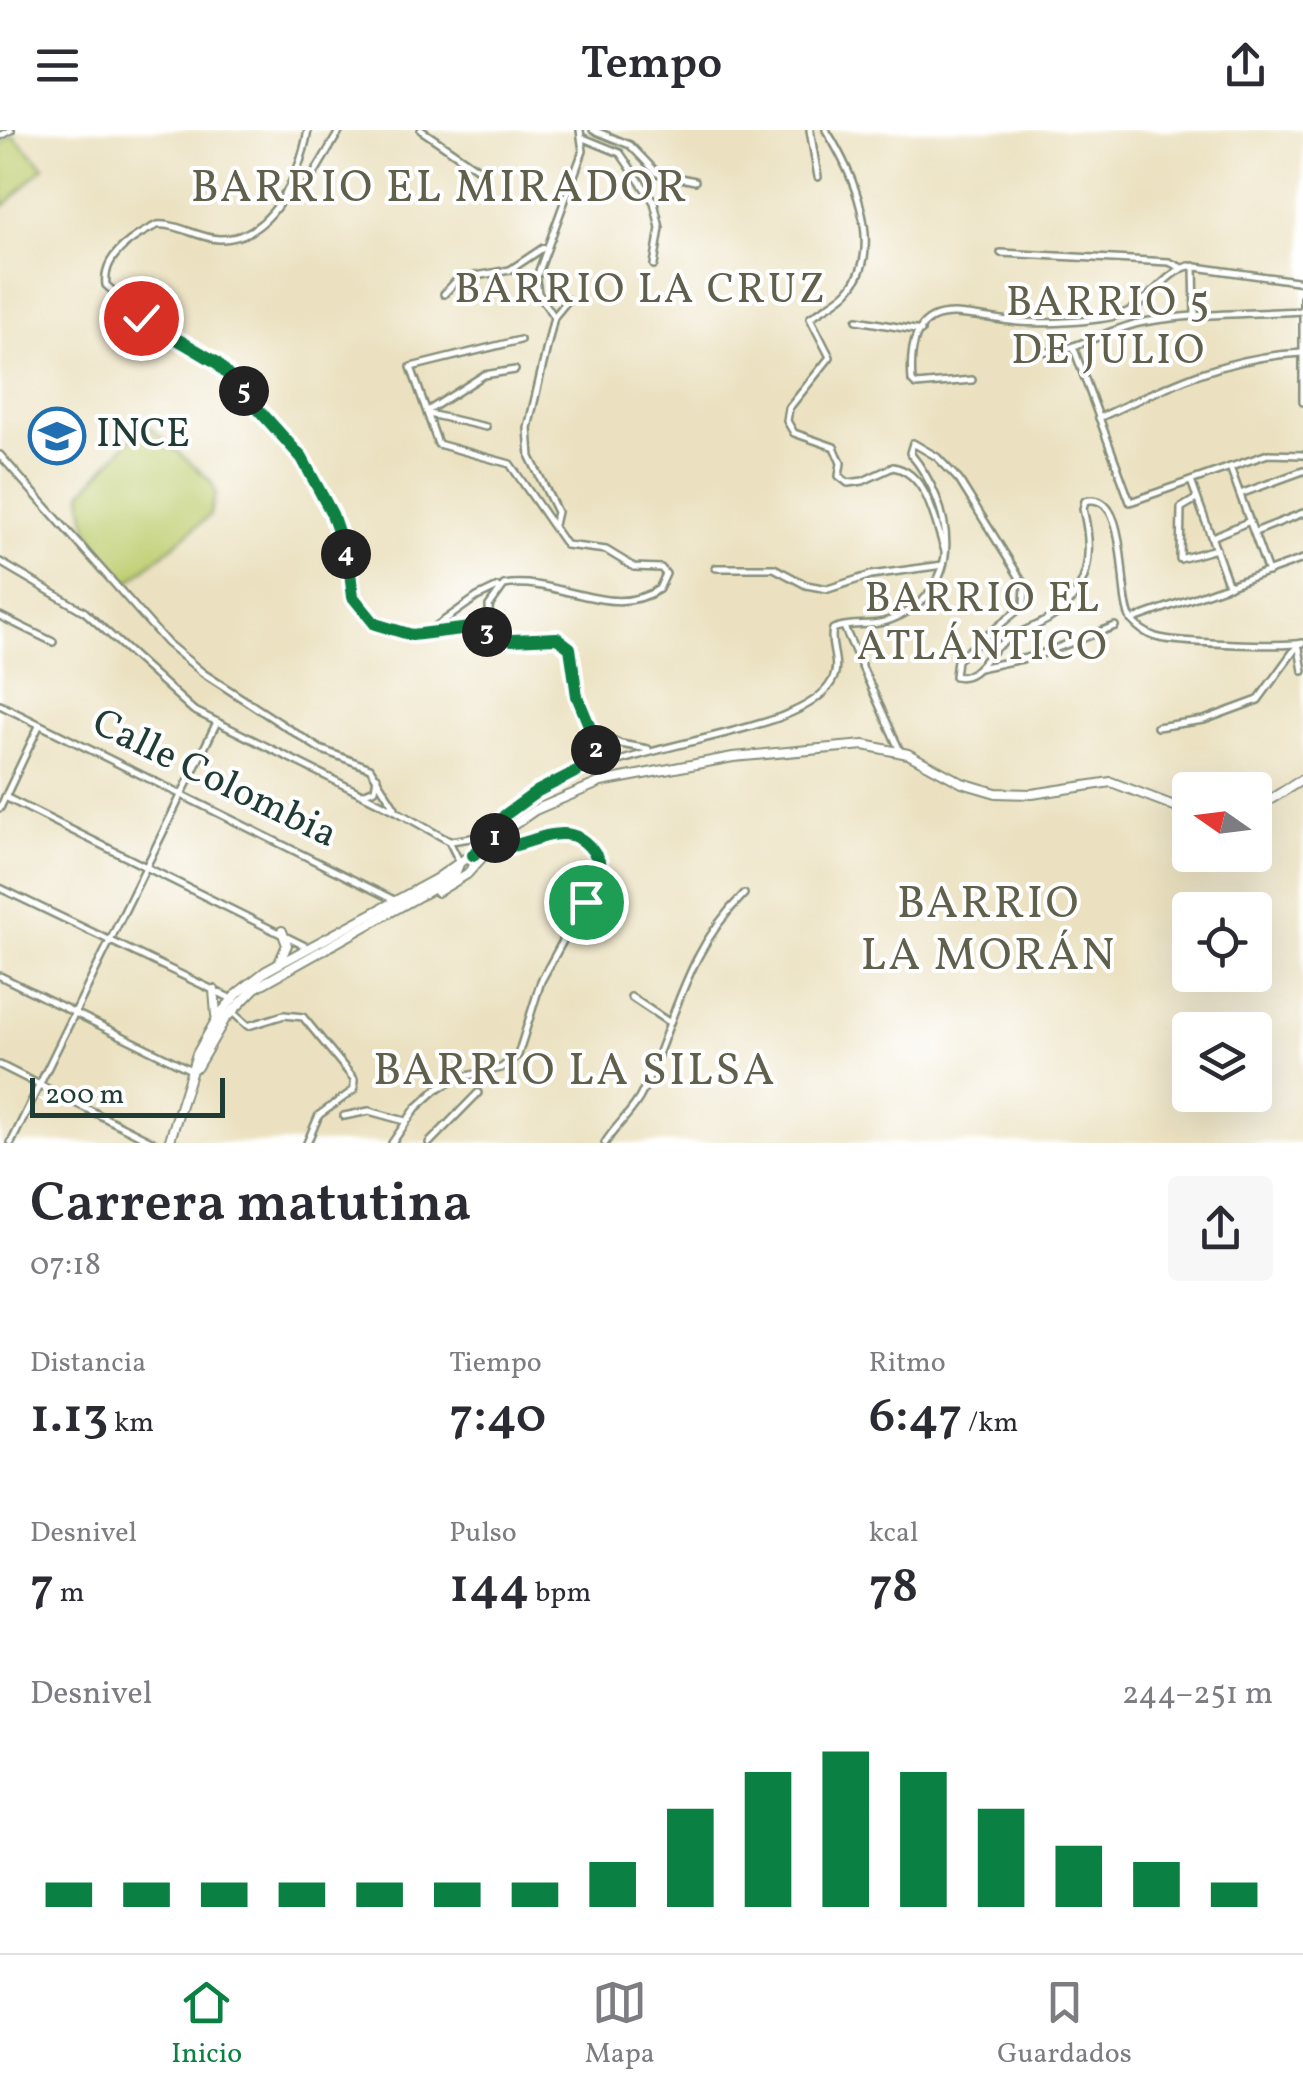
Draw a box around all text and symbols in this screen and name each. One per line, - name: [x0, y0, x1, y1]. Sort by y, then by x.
- text: Tempo: [581, 34, 722, 97]
- icon: menu: [30, 38, 85, 93]
- icon: share: [1218, 38, 1273, 93]
- district label: BARRIO EL MIRADOR: [191, 158, 689, 221]
- district label: BARRIO LA CRUZ: [454, 262, 828, 321]
- district label: BARRIO 5 DE JULIO: [1006, 275, 1212, 382]
- pin: [99, 276, 184, 361]
- icon: check: [114, 291, 169, 346]
- pin: 5: [219, 366, 269, 416]
- text: 5: [237, 371, 251, 410]
- school or university icon: INCE: [27, 406, 87, 466]
- place label: INCE: [96, 408, 190, 464]
- pin: 4: [321, 529, 371, 579]
- text: 4: [338, 534, 354, 573]
- district label: BARRIO EL ATLÁNTICO: [857, 571, 1109, 678]
- pin: 3: [462, 607, 512, 657]
- text: 3: [480, 612, 494, 651]
- street label: Calle Colombia: [82, 696, 346, 864]
- pin: 2: [571, 725, 621, 775]
- text: 2: [589, 730, 603, 769]
- north arrow: [1172, 772, 1272, 872]
- map controls: [1172, 772, 1272, 1112]
- pin: 1: [470, 813, 520, 863]
- text: 1: [489, 818, 501, 857]
- pin: [544, 860, 629, 945]
- district label: BARRIO LA MORÁN: [861, 874, 1117, 989]
- icon: arrive: [559, 875, 614, 930]
- button: locate: [1172, 892, 1272, 992]
- button: layers: [1172, 1012, 1272, 1112]
- district label: BARRIO LA SILSA: [373, 1041, 777, 1104]
- scale bar: [30, 1073, 225, 1118]
- text: 200 m: [45, 1076, 124, 1115]
- text: Carrera matutina: [30, 1168, 471, 1244]
- button: share: [1168, 1176, 1273, 1281]
- text: 07:18: [30, 1244, 101, 1288]
- text: Distancia: [30, 1344, 146, 1383]
- text: Tiempo: [449, 1344, 542, 1383]
- text: Ritmo: [869, 1344, 946, 1383]
- text: 1.13: [30, 1383, 108, 1453]
- text: 7:40: [449, 1383, 546, 1453]
- text: 6:47: [869, 1383, 962, 1453]
- text: km: [108, 1404, 154, 1443]
- text: /km: [962, 1404, 1018, 1443]
- text: Desnivel: [30, 1514, 137, 1553]
- text: Pulso: [449, 1514, 517, 1553]
- text: kcal: [869, 1514, 918, 1553]
- text: 7: [30, 1553, 54, 1623]
- text: 144: [449, 1553, 529, 1623]
- text: 78: [869, 1553, 918, 1623]
- text: m: [54, 1574, 84, 1613]
- text: bpm: [529, 1574, 591, 1613]
- text: Desnivel: [30, 1673, 152, 1717]
- text: 244–251 m: [1122, 1673, 1273, 1717]
- tab: Inicio: [171, 1975, 242, 2074]
- tab: Mapa: [585, 1975, 655, 2074]
- tab: Guardados: [997, 1975, 1132, 2074]

